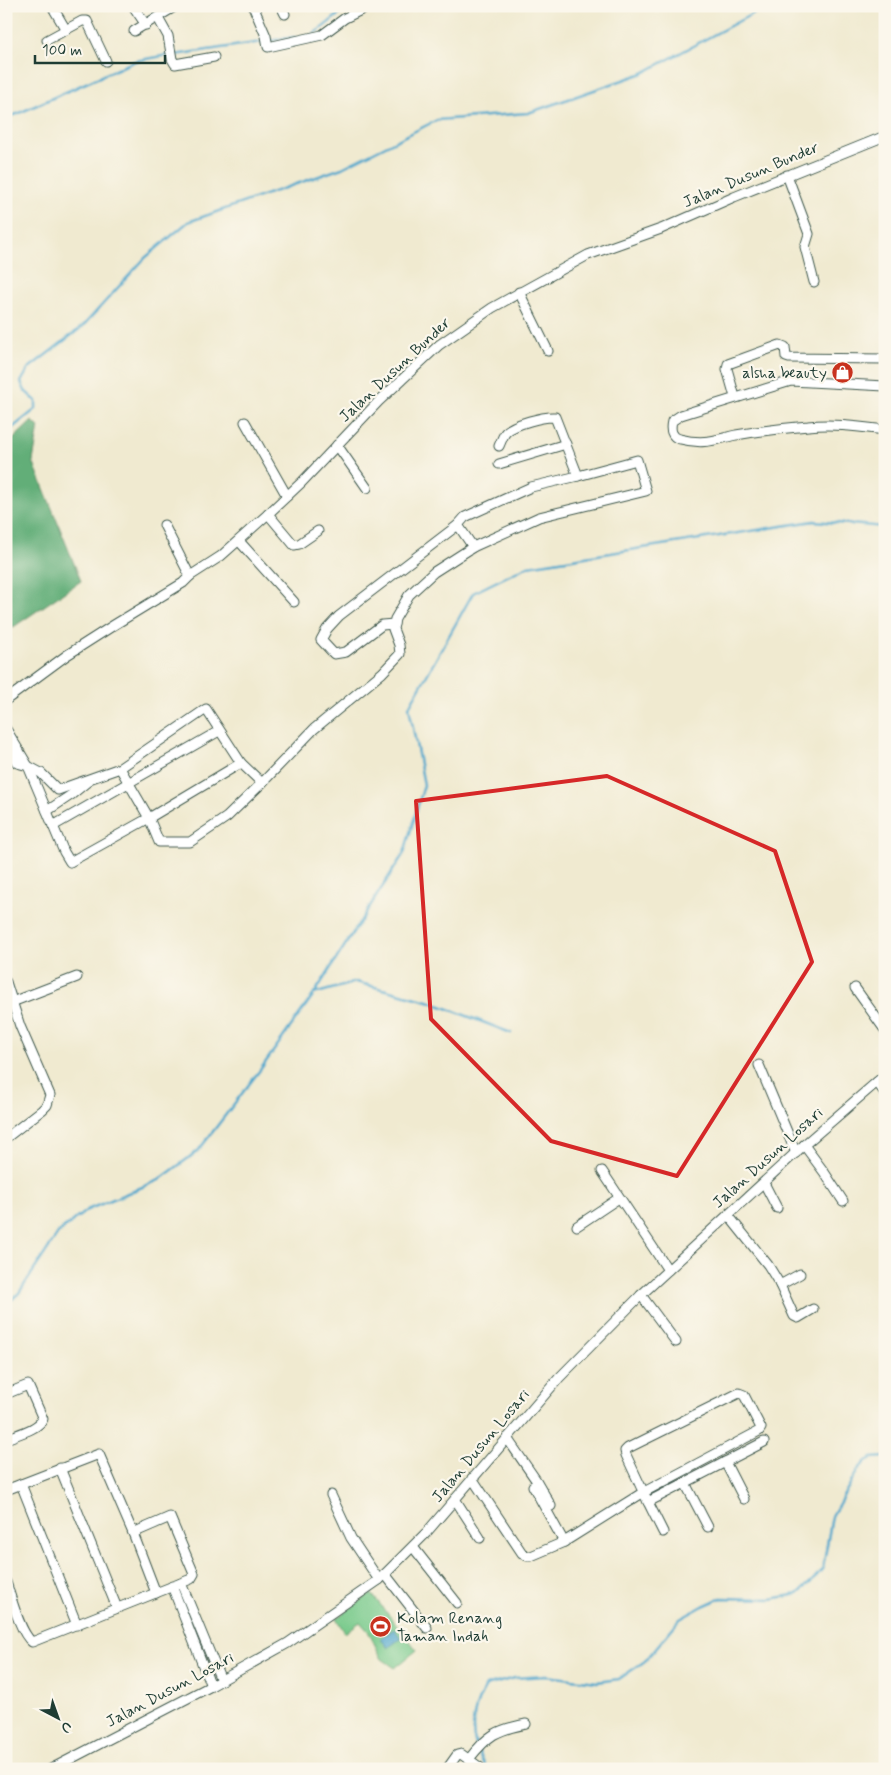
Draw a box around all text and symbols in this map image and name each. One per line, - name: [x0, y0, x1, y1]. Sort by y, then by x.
- scale bar: [35, 32, 165, 64]
- text: 100 m: [42, 41, 82, 61]
- street label: Jalan Dusun Bunder: [680, 137, 822, 213]
- street label: Jalan Dusun Bunder: [335, 313, 455, 427]
- shop icon: alsha beauty: [831, 361, 855, 385]
- place label: alsha beauty: [742, 363, 827, 384]
- street label: Jalan Dusun Losari: [708, 1102, 828, 1213]
- street label: Jalan Dusun Losari: [427, 1385, 535, 1507]
- place label: Kolam Renang Taman Indah: [397, 1608, 502, 1647]
- sports icon: Kolam Renang Taman Indah: [369, 1615, 393, 1639]
- street label: Jalan Dusun Losari: [102, 1647, 238, 1733]
- north arrow: [32, 1692, 82, 1742]
- text: U: [57, 1717, 75, 1737]

